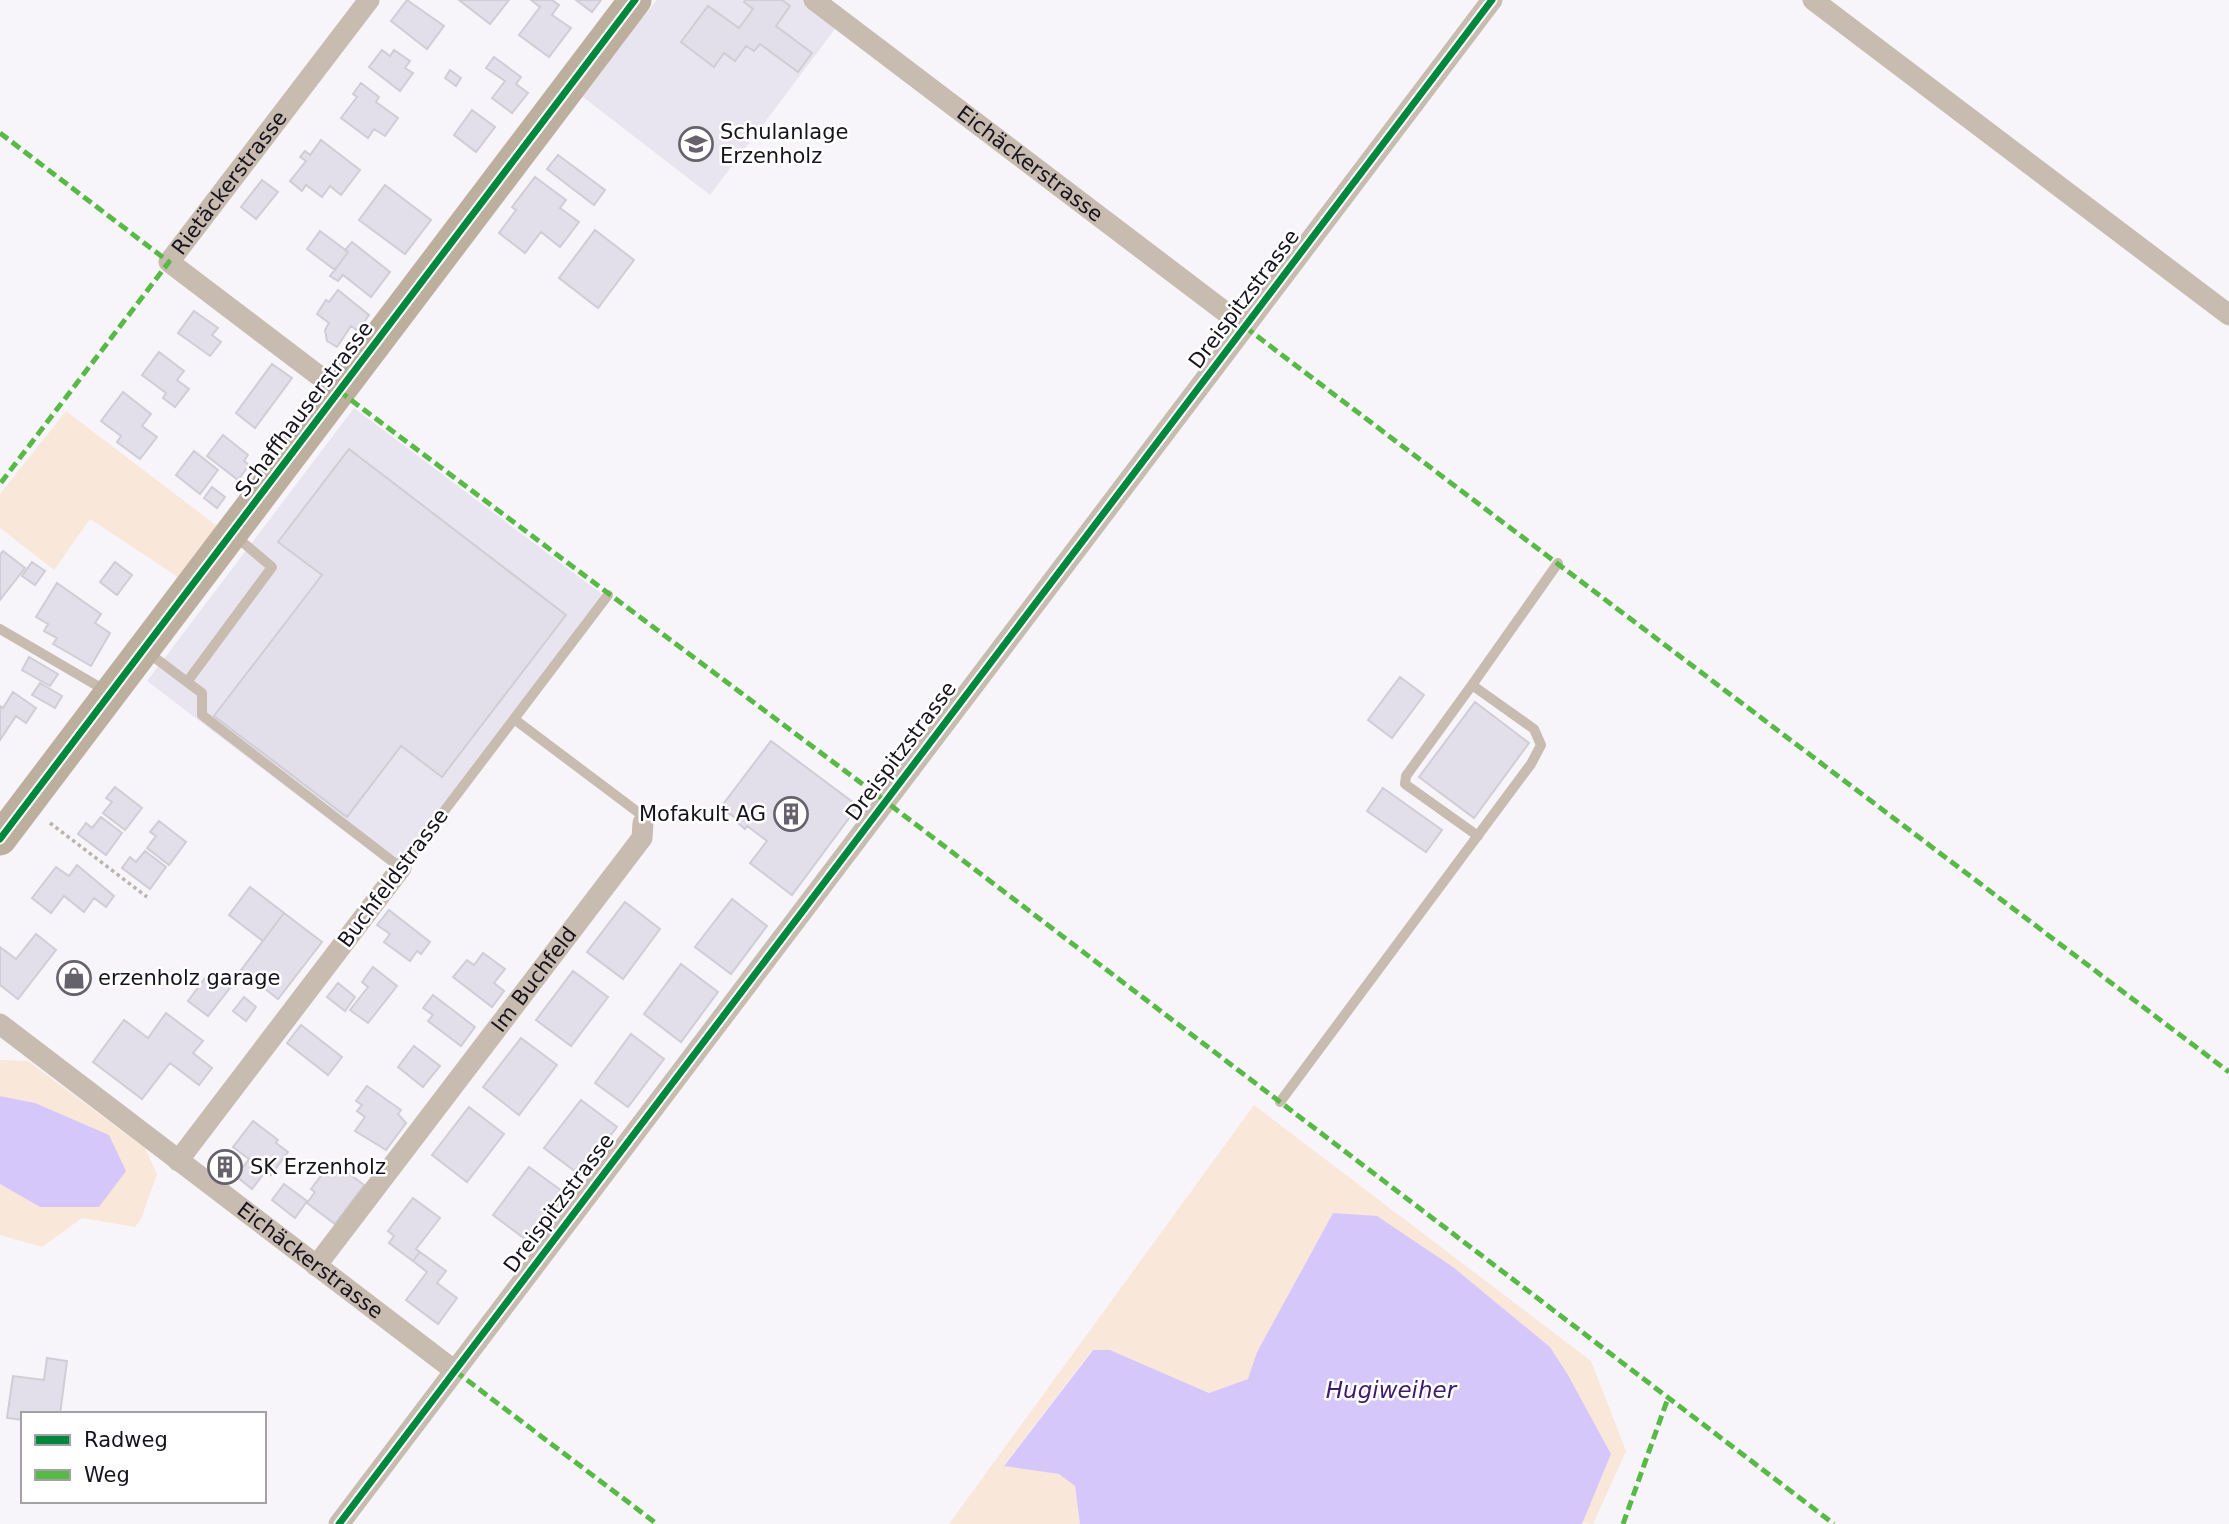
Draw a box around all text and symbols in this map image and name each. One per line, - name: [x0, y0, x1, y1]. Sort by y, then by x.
- street label: Eichäckerstrasse: [952, 101, 1108, 227]
- street label: Rietäckerstrasse: [167, 106, 292, 259]
- place label: Schulanlage Erzenholz: [720, 120, 848, 168]
- school or university icon: Schulanlage Erzenholz: [677, 125, 715, 163]
- street label: Dreispitzstrasse: [1184, 225, 1304, 373]
- street label: Schaffhauserstrasse: [230, 317, 378, 501]
- street label: Dreispitzstrasse: [841, 677, 961, 825]
- building icon: Mofakult AG: [772, 795, 810, 833]
- place label: Mofakult AG: [639, 802, 766, 826]
- street label: Buchfeldstrasse: [333, 804, 453, 952]
- street label: Im Buchfeld: [487, 922, 582, 1037]
- shop icon: erzenholz garage: [55, 959, 93, 997]
- place label: erzenholz garage: [98, 966, 280, 990]
- street label: Dreispitzstrasse: [499, 1129, 619, 1277]
- building icon: SK Erzenholz: [206, 1148, 244, 1186]
- place label: SK Erzenholz: [250, 1155, 386, 1179]
- street label: Eichäckerstrasse: [232, 1197, 388, 1324]
- water label: Hugiweiher: [1326, 1377, 1458, 1403]
- legend: [21, 1412, 266, 1503]
- text: Radweg: [84, 1428, 168, 1452]
- text: Weg: [84, 1463, 130, 1487]

